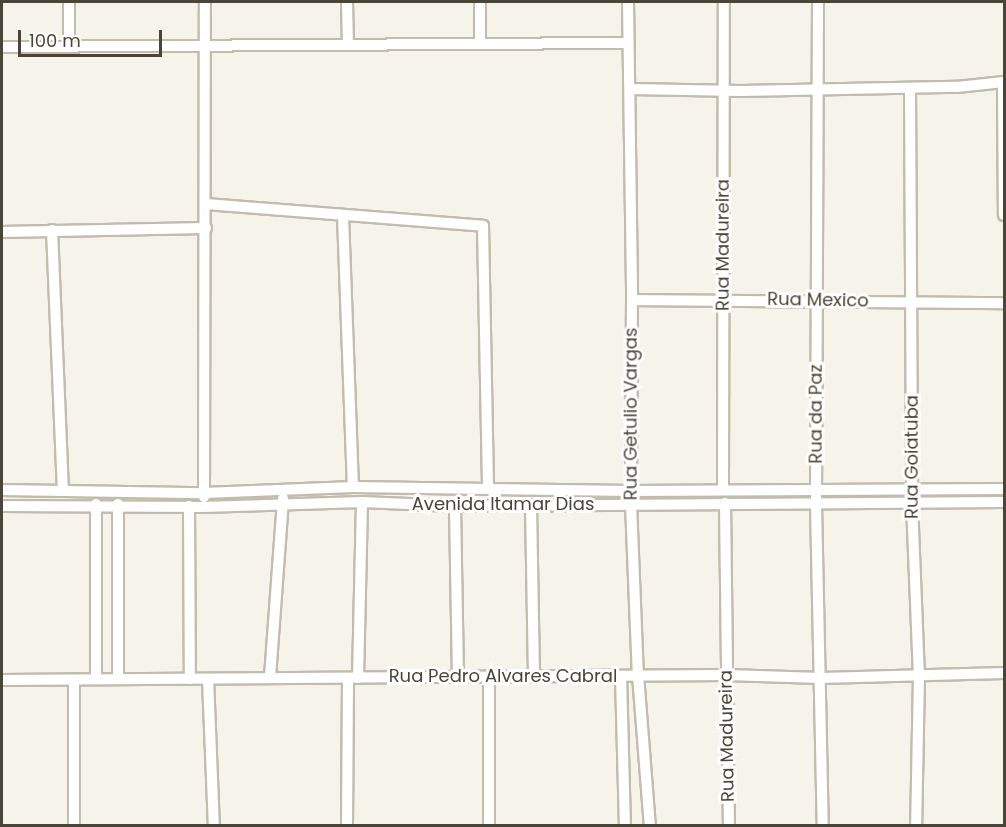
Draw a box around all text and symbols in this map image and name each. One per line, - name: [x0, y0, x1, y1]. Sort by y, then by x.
- scale bar: [21, 18, 165, 56]
- text: 100 m: [29, 28, 81, 53]
- street label: Rua Madureira: [712, 179, 734, 311]
- street label: Rua Mexico: [767, 288, 869, 312]
- street label: Rua Getulio Vargas: [620, 328, 642, 500]
- street label: Rua da Paz: [805, 364, 827, 464]
- street label: Rua Goiatuba: [901, 395, 923, 519]
- street label: Avenida Itamar Dias: [412, 493, 594, 515]
- street label: Rua Pedro Alvares Cabral: [389, 665, 617, 687]
- street label: Rua Madureira: [715, 670, 739, 802]

